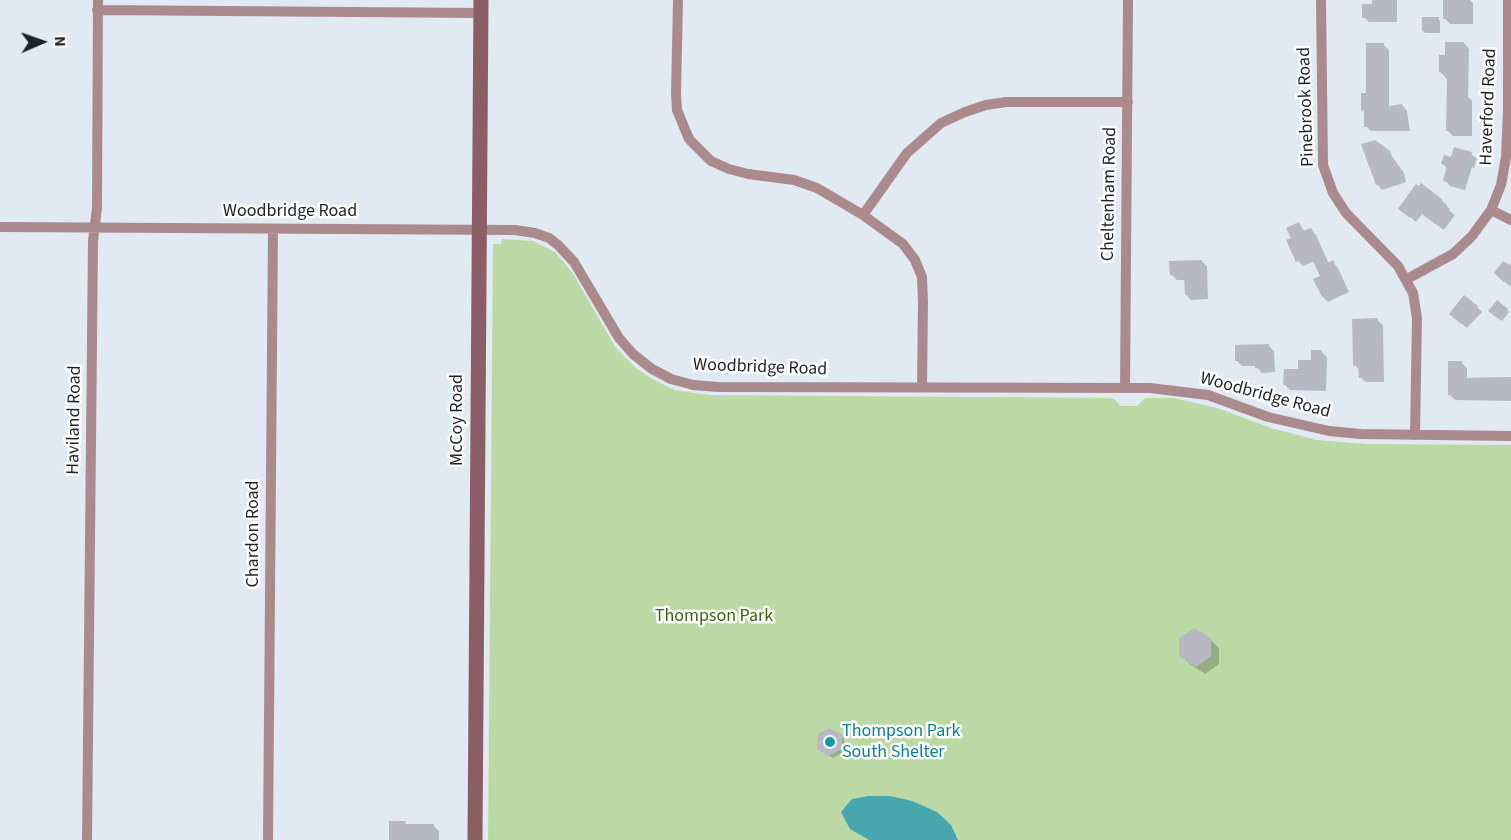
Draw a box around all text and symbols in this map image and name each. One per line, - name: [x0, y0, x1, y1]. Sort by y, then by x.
- north arrow: [12, 12, 72, 72]
- text: N: [49, 36, 71, 47]
- street label: Pinebrook Road: [1294, 47, 1320, 167]
- street label: Haverford Road: [1476, 48, 1502, 166]
- street label: Cheltenham Road: [1098, 127, 1122, 261]
- street label: Woodbridge Road: [223, 201, 357, 223]
- street label: Woodbridge Road: [693, 355, 827, 381]
- street label: Haviland Road: [63, 365, 87, 475]
- street label: Woodbridge Road: [1197, 368, 1333, 424]
- street label: McCoy Road: [447, 374, 469, 466]
- street label: Chardon Road: [243, 480, 265, 588]
- park label: Thompson Park: [655, 606, 773, 628]
- place label: Thompson Park South Shelter: [842, 721, 960, 764]
- marker: Thompson Park South Shelter: [823, 735, 837, 749]

